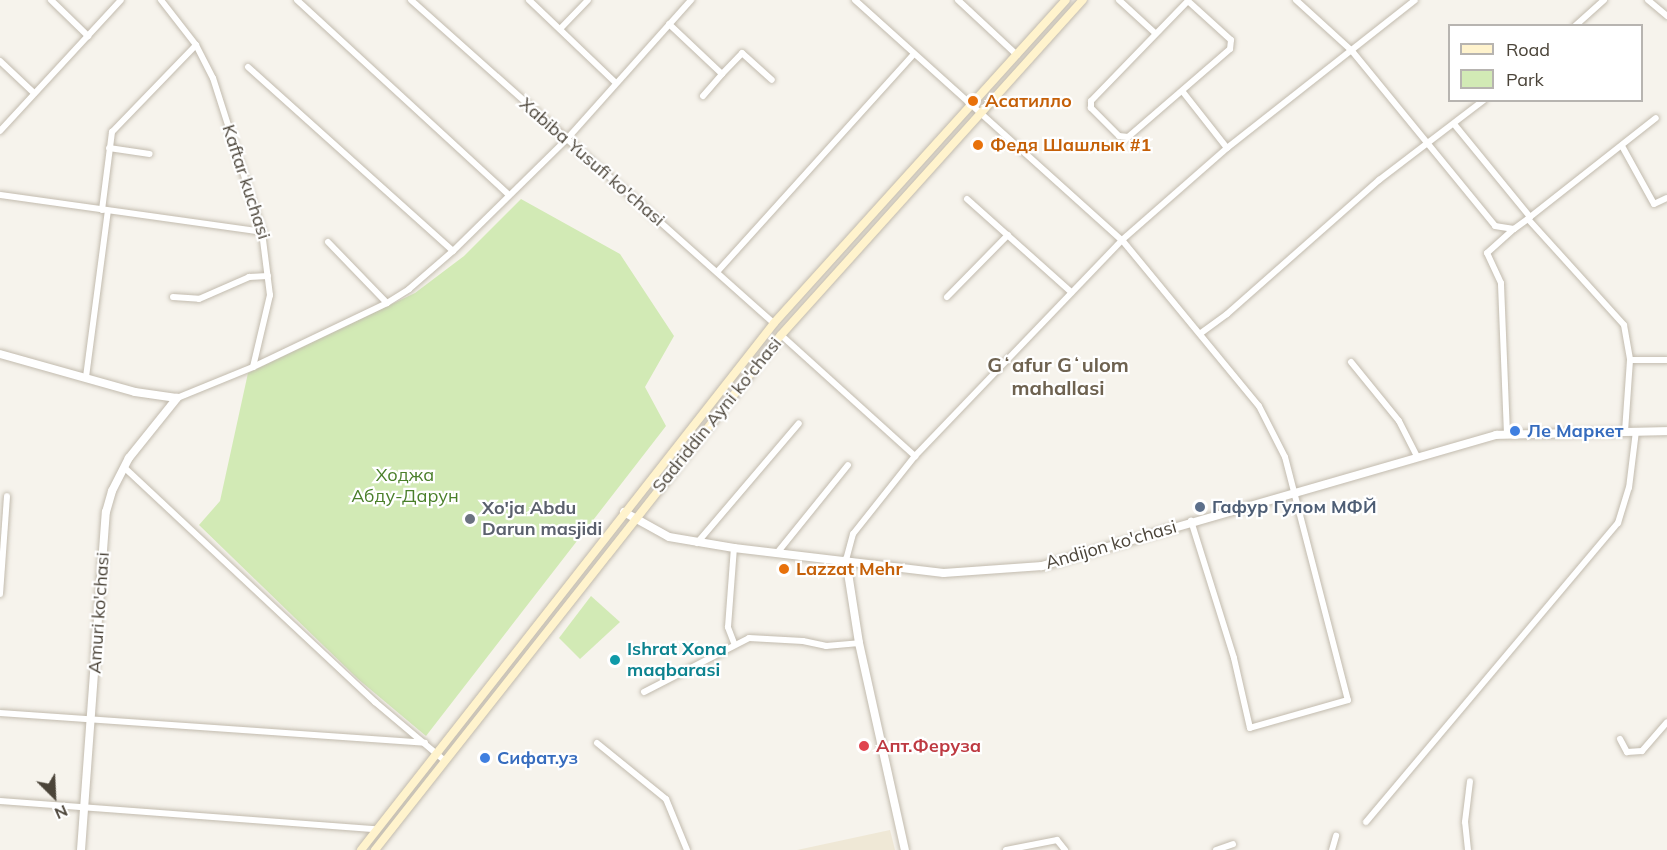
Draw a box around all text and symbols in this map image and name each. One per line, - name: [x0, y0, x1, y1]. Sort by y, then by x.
- legend: [1448, 24, 1643, 102]
- text: Road: [1506, 38, 1550, 61]
- text: Park: [1506, 68, 1544, 91]
- place label: Асатилло: [985, 90, 1072, 112]
- street label: Xabiba Yusufi ko'chasi: [515, 93, 669, 231]
- marker: Асатилло: [966, 94, 980, 108]
- street label: Kaftar kuchasi: [217, 122, 275, 242]
- place label: Федя Шашлык #1: [990, 134, 1151, 156]
- marker: Федя Шашлык #1: [971, 138, 985, 152]
- street label: Sadriddin Ayni ko'chasi: [648, 333, 786, 497]
- district label: Gʻafur Gʻulom mahallasi: [987, 352, 1129, 399]
- place label: Ле Маркет: [1527, 420, 1624, 442]
- marker: Ле Маркет: [1508, 424, 1522, 438]
- park label: Ходжа Абду-Дарун: [351, 465, 459, 508]
- place label: Гафур Гулом МФЙ: [1212, 496, 1377, 518]
- place label: Xo'ja Abdu Darun masjidi: [482, 498, 602, 540]
- marker: Гафур Гулом МФЙ: [1193, 500, 1207, 514]
- marker: Xo'ja Abdu Darun masjidi: [463, 512, 477, 526]
- street label: Andijon ko'chasi: [1043, 516, 1179, 574]
- street label: Amuri ko'chasi: [84, 552, 114, 674]
- place label: Lazzat Mehr: [796, 558, 902, 580]
- marker: Lazzat Mehr: [777, 562, 791, 576]
- place label: Ishrat Хоnа mаqbаrasi: [627, 639, 727, 682]
- marker: Ishrat Хоnа mаqbаrasi: [608, 653, 622, 667]
- place label: Апт.Феруза: [876, 735, 981, 757]
- marker: Апт.Феруза: [857, 739, 871, 753]
- place label: Сифат.уз: [497, 747, 578, 769]
- marker: Сифат.уз: [478, 751, 492, 765]
- north arrow: [24, 766, 84, 826]
- text: N: [52, 801, 71, 824]

